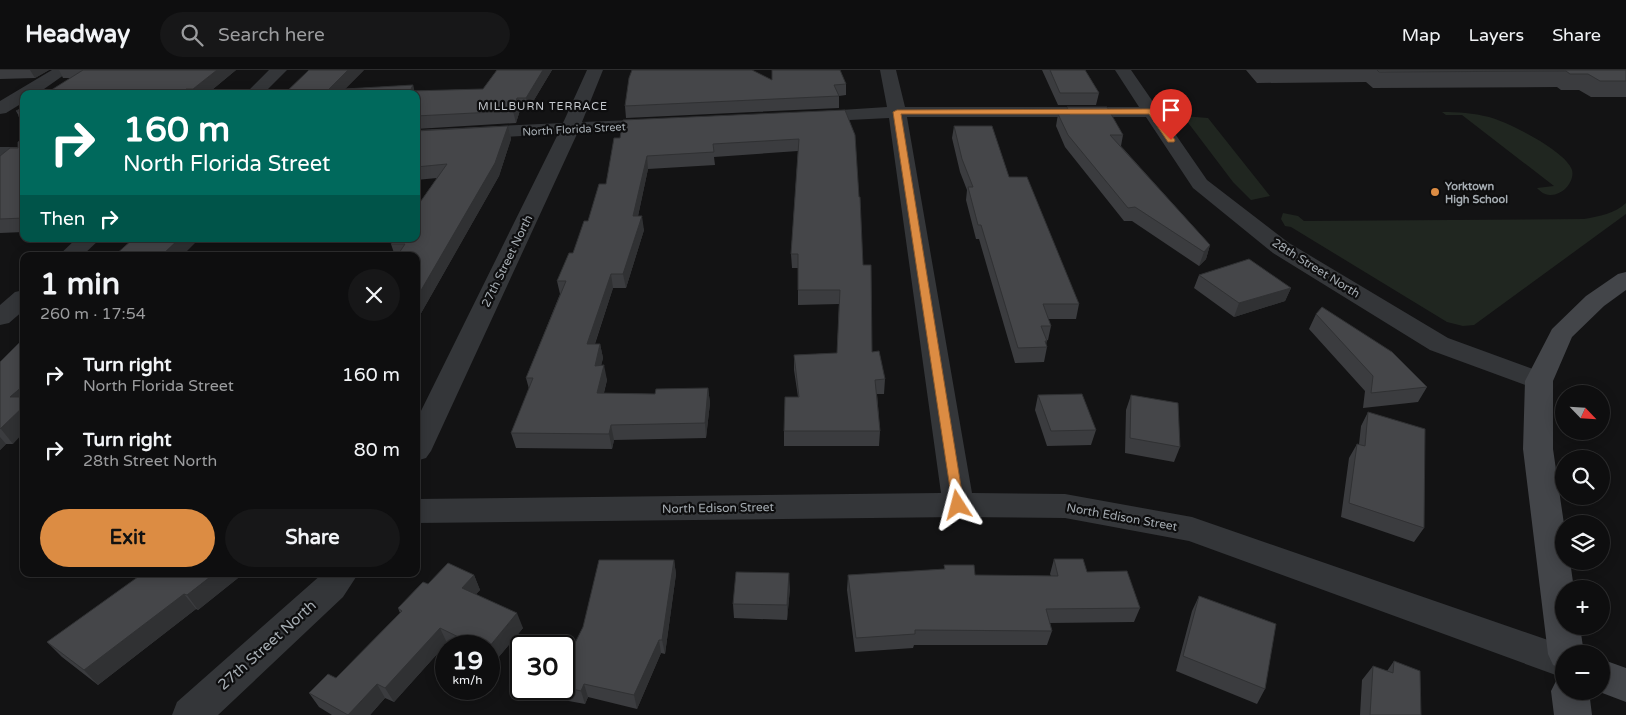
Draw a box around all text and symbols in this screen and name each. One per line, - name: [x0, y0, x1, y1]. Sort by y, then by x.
- search box: [160, 12, 510, 57]
- text: Headway: [25, 20, 130, 49]
- icon: search: [178, 21, 206, 49]
- text: Search here: [218, 24, 325, 46]
- text: Map: [1402, 24, 1441, 46]
- text: Layers: [1469, 24, 1524, 46]
- text: Share: [1552, 24, 1601, 46]
- pin: [1150, 89, 1192, 140]
- icon: arrive: [1157, 96, 1185, 124]
- district label: MILLBURN TERRACE: [478, 100, 608, 113]
- text: 160 m: [123, 109, 230, 151]
- icon: right: [40, 110, 105, 175]
- street label: North Florida Street: [522, 120, 626, 139]
- text: North Florida Street: [123, 151, 331, 177]
- place label: Yorktown High School: [1445, 180, 1508, 207]
- marker: Yorktown High School: [1429, 186, 1441, 198]
- icon: right: [95, 205, 123, 233]
- text: Then: [40, 208, 85, 230]
- street label: 27th Street North: [479, 213, 535, 309]
- street label: 28th Street North: [1270, 235, 1362, 301]
- text: 1 min: [40, 266, 120, 303]
- button: close: [348, 269, 400, 321]
- text: 260 m · 17:54: [40, 304, 146, 324]
- text: Turn right: [83, 354, 171, 376]
- icon: right: [40, 361, 68, 389]
- text: 160 m: [342, 364, 400, 386]
- text: North Florida Street: [83, 376, 234, 396]
- north arrow: [1555, 385, 1610, 440]
- map controls: [1555, 385, 1610, 700]
- text: Turn right: [83, 429, 171, 451]
- icon: right: [40, 436, 68, 464]
- text: 80 m: [354, 439, 400, 461]
- button: search: [1555, 450, 1610, 505]
- text: 28th Street North: [83, 451, 217, 471]
- position arrow: [931, 478, 983, 530]
- street label: North Edison Street: [662, 500, 775, 516]
- street label: North Edison Street: [1066, 500, 1179, 534]
- button: Exit: [40, 509, 215, 567]
- button: Share: [225, 509, 400, 567]
- button: layers: [1555, 515, 1610, 570]
- button: +: [1555, 580, 1610, 635]
- street label: 27th Street North: [214, 596, 320, 694]
- speed limit sign: 30: [510, 635, 575, 700]
- button: −: [1555, 645, 1610, 700]
- text: 19: [452, 646, 483, 676]
- text: km/h: [452, 673, 483, 687]

